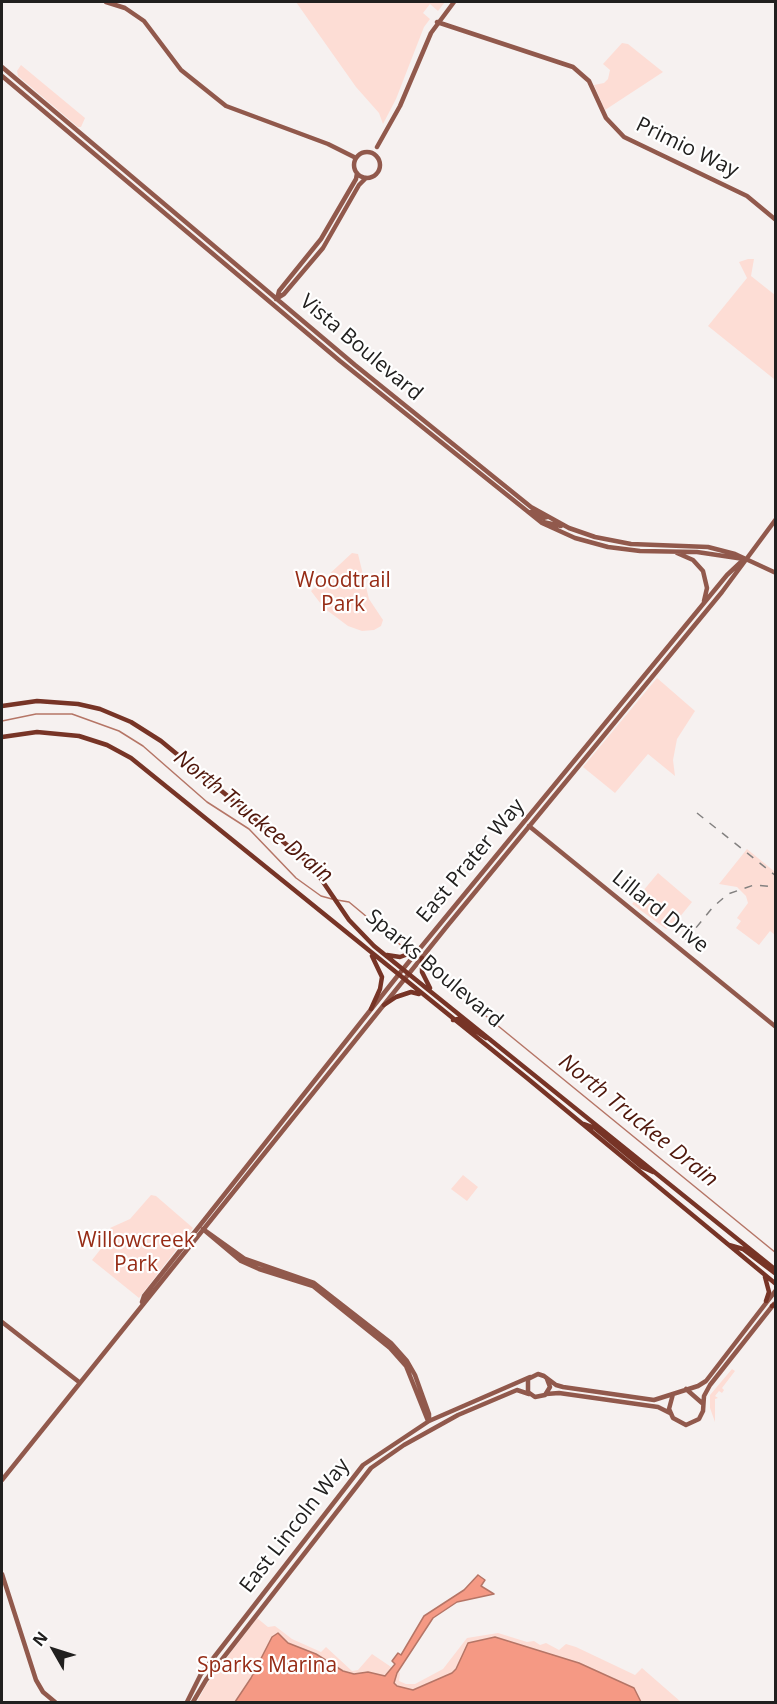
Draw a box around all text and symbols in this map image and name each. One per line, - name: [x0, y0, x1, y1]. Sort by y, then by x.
- street label: Primio Way: [632, 112, 742, 184]
- street label: Vista Boulevard: [295, 289, 427, 407]
- park label: Woodtrail Park: [295, 568, 391, 618]
- water label: North Truckee Drain: [168, 745, 338, 889]
- street label: East Prater Way: [412, 794, 530, 928]
- street label: Lillard Drive: [607, 865, 713, 959]
- street label: Sparks Boulevard: [360, 904, 508, 1034]
- water label: North Truckee Drain: [553, 1049, 723, 1193]
- park label: Willowcreek Park: [77, 1228, 195, 1278]
- street label: East Lincoln Way: [235, 1454, 355, 1598]
- north arrow: [24, 1620, 84, 1680]
- text: N: [27, 1627, 53, 1651]
- park label: Sparks Marina: [197, 1653, 337, 1679]

